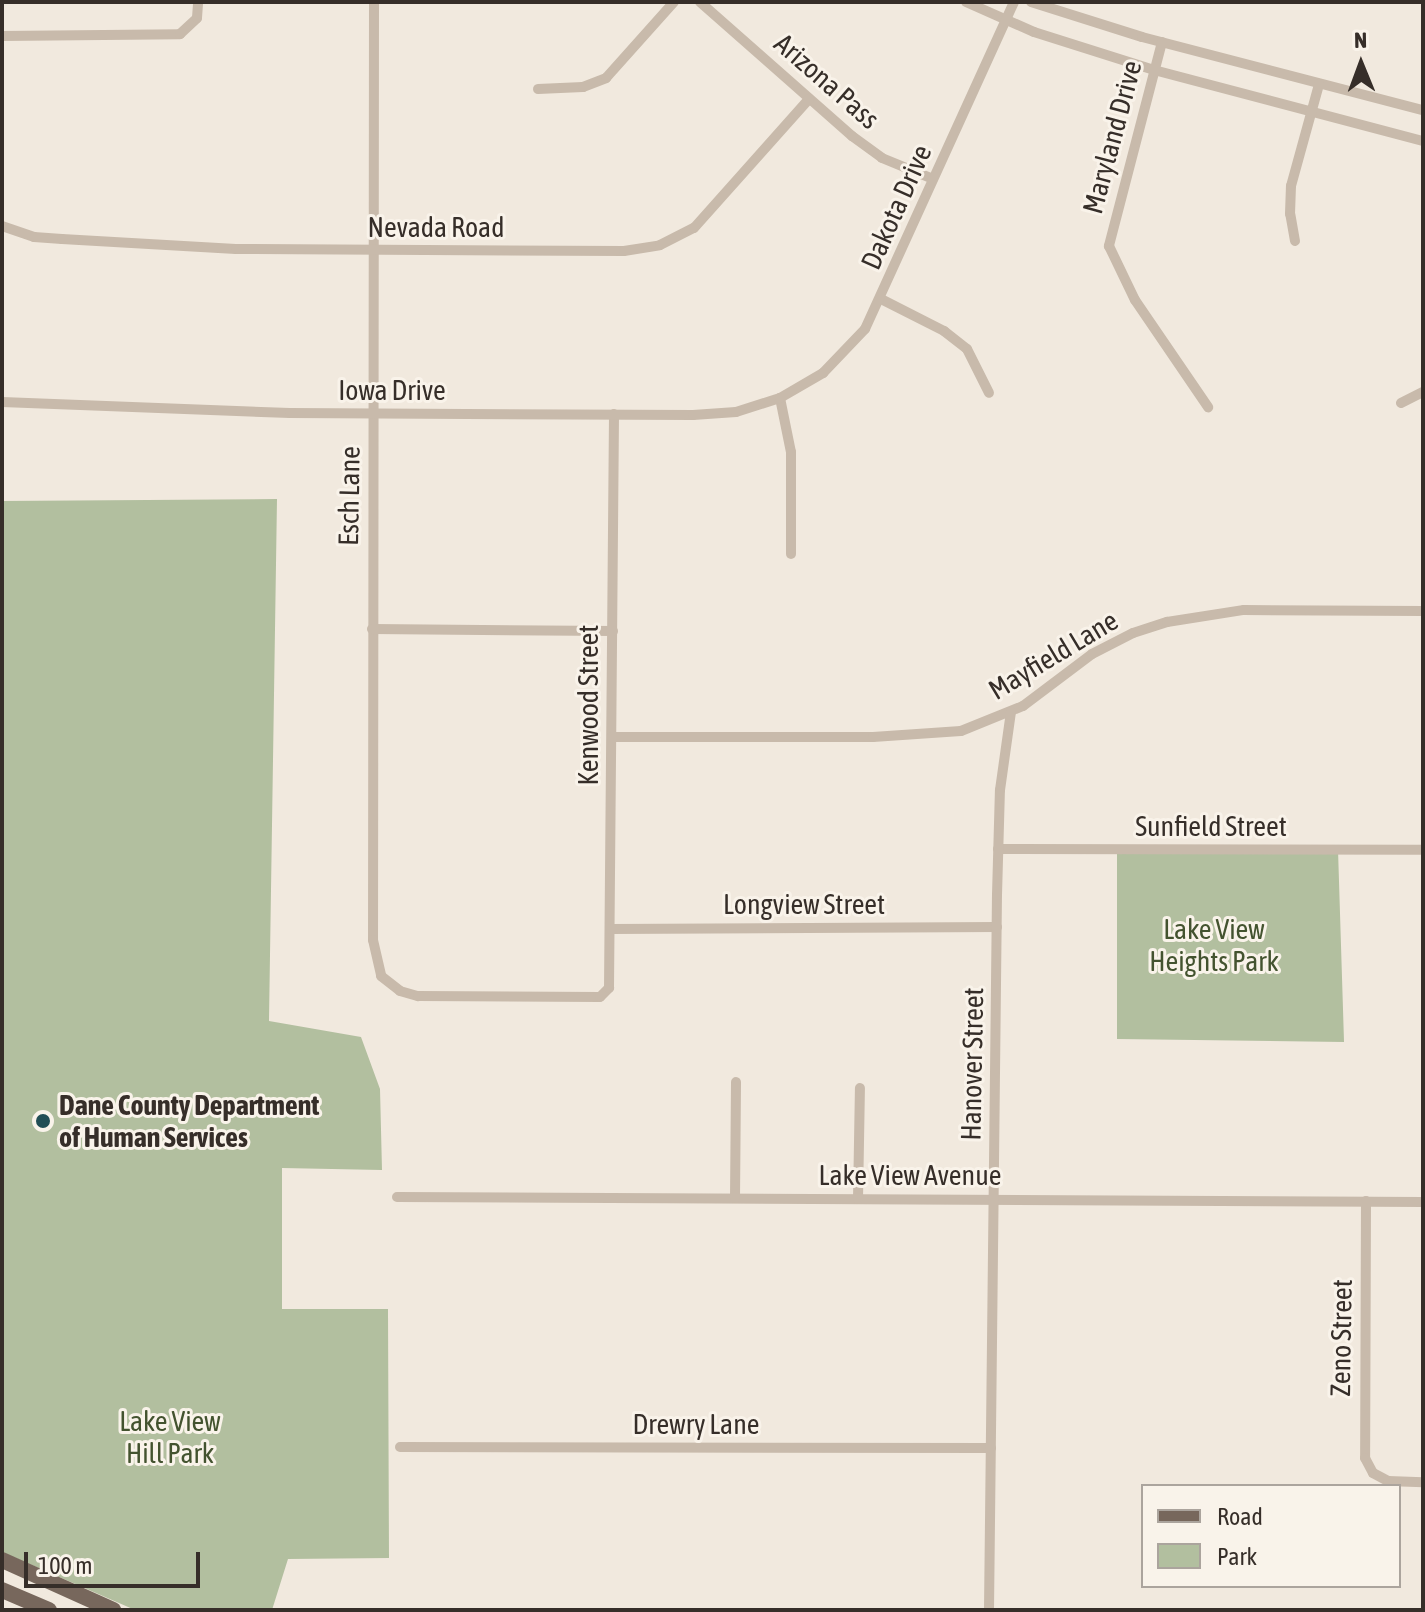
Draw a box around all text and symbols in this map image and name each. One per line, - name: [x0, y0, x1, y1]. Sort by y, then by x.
- north arrow: [1321, 24, 1401, 104]
- street label: Arizona Pass: [768, 26, 886, 136]
- text: N: [1354, 27, 1367, 53]
- street label: Maryland Drive: [1075, 57, 1149, 217]
- street label: Dakota Drive: [854, 139, 938, 275]
- street label: Nevada Road: [368, 210, 504, 244]
- street label: Iowa Drive: [338, 373, 446, 407]
- street label: Esch Lane: [331, 446, 367, 546]
- street label: Mayfield Lane: [982, 603, 1124, 707]
- street label: Kenwood Street: [571, 625, 605, 785]
- street label: Sunfield Street: [1135, 809, 1287, 843]
- street label: Longview Street: [723, 887, 885, 921]
- park label: Lake View Heights Park: [1149, 912, 1279, 978]
- street label: Hanover Street: [954, 987, 990, 1141]
- place label: Dane County Department of Human Services: [59, 1088, 319, 1154]
- marker: Dane County Department of Human Services: [34, 1112, 52, 1130]
- street label: Lake View Avenue: [819, 1158, 1001, 1192]
- street label: Zeno Street: [1323, 1279, 1359, 1397]
- park label: Lake View Hill Park: [119, 1404, 221, 1470]
- street label: Drewry Lane: [633, 1407, 759, 1441]
- legend: [1141, 1484, 1401, 1588]
- text: Road: [1217, 1503, 1263, 1530]
- scale bar: [28, 1536, 204, 1586]
- text: Park: [1217, 1543, 1257, 1570]
- text: 100 m: [38, 1552, 92, 1579]

